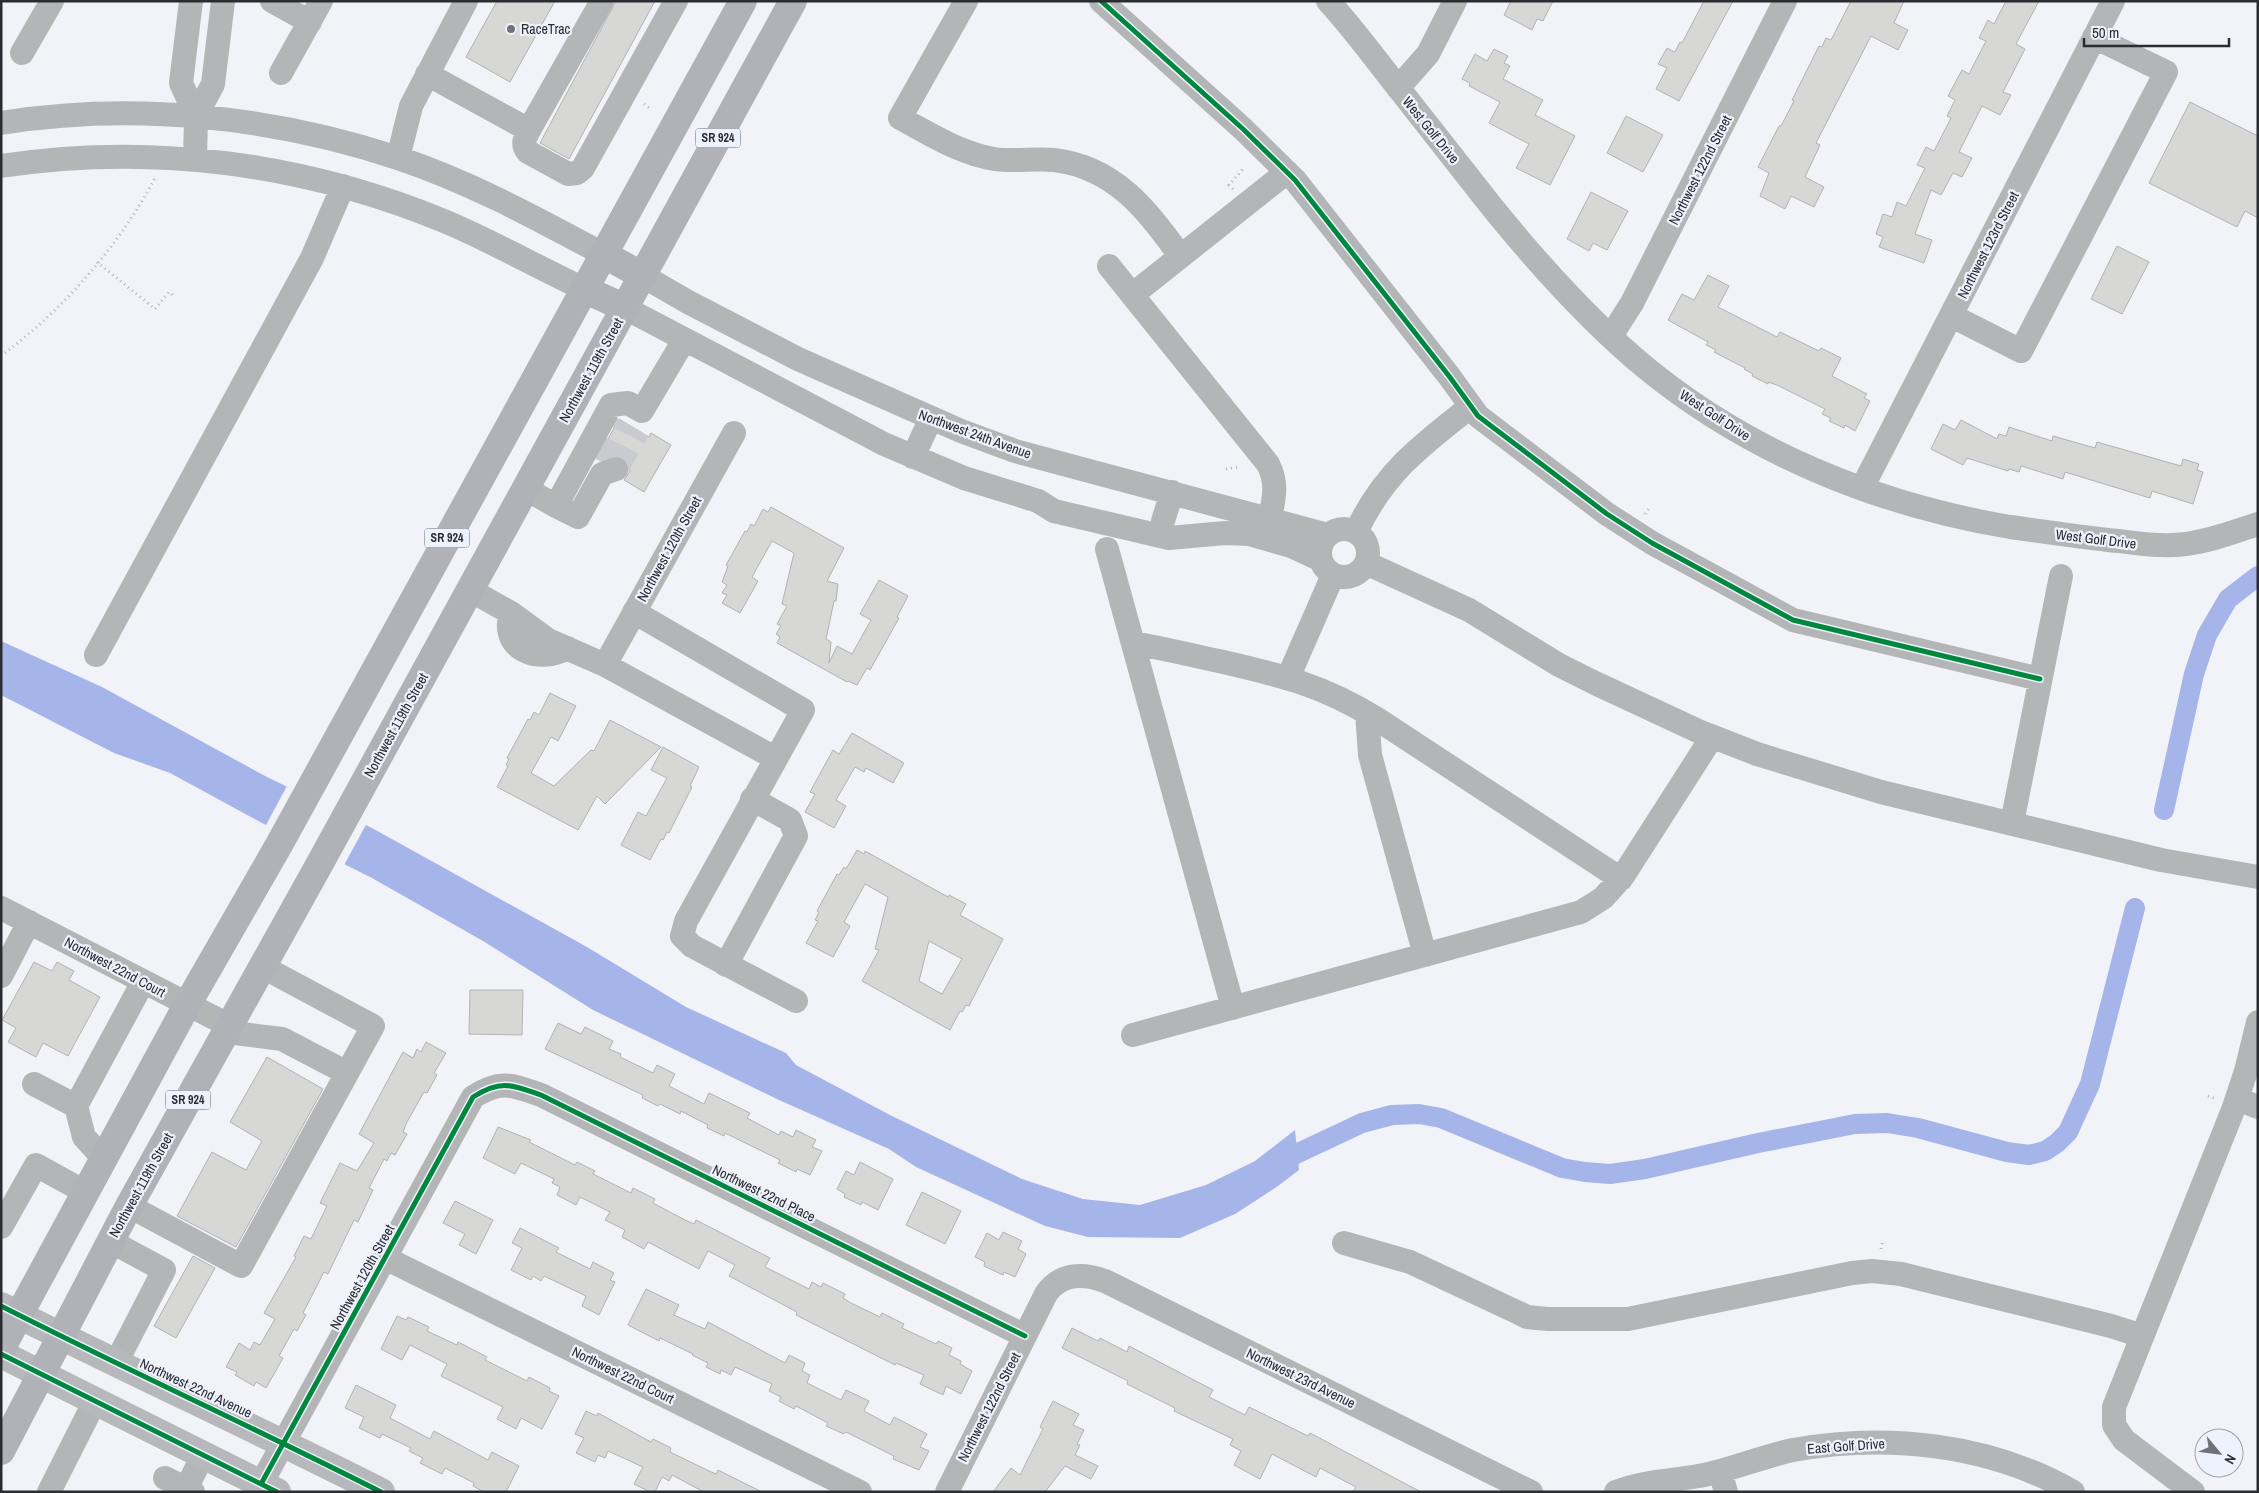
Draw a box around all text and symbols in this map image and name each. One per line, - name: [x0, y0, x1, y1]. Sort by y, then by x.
- scale bar: [2084, 15, 2229, 47]
- place label: RaceTrac: [521, 20, 571, 38]
- text: 50 m: [2092, 22, 2119, 43]
- marker: RaceTrac: [505, 23, 517, 35]
- street label: West Golf Drive: [1399, 93, 1463, 167]
- street label: Northwest 122nd Street: [1665, 112, 1735, 228]
- road number: SR 924: [696, 128, 740, 148]
- street label: Northwest 123rd Street: [1953, 188, 2023, 302]
- street label: Northwest 119th Street: [555, 315, 627, 425]
- street label: West Golf Drive: [1676, 385, 1754, 445]
- street label: Northwest 24th Avenue: [916, 405, 1034, 463]
- street label: Northwest 120th Street: [633, 493, 705, 605]
- street label: West Golf Drive: [2055, 525, 2137, 553]
- road number: SR 924: [424, 528, 470, 548]
- street label: Northwest 119th Street: [360, 670, 432, 780]
- street label: Northwest 22nd Court: [61, 933, 169, 1001]
- road number: SR 924: [166, 1090, 210, 1110]
- street label: Northwest 119th Street: [105, 1130, 177, 1240]
- street label: Northwest 22nd Place: [710, 1160, 818, 1226]
- street label: Northwest 120th Street: [326, 1221, 398, 1333]
- street label: Northwest 22nd Court: [569, 1342, 677, 1408]
- street label: Northwest 23rd Avenue: [1244, 1344, 1358, 1412]
- street label: Northwest 122nd Street: [954, 1349, 1024, 1465]
- street label: Northwest 22nd Avenue: [137, 1354, 255, 1422]
- north arrow: [2194, 1428, 2244, 1478]
- street label: East Golf Drive: [1807, 1434, 1885, 1458]
- text: N: [2220, 1451, 2240, 1467]

